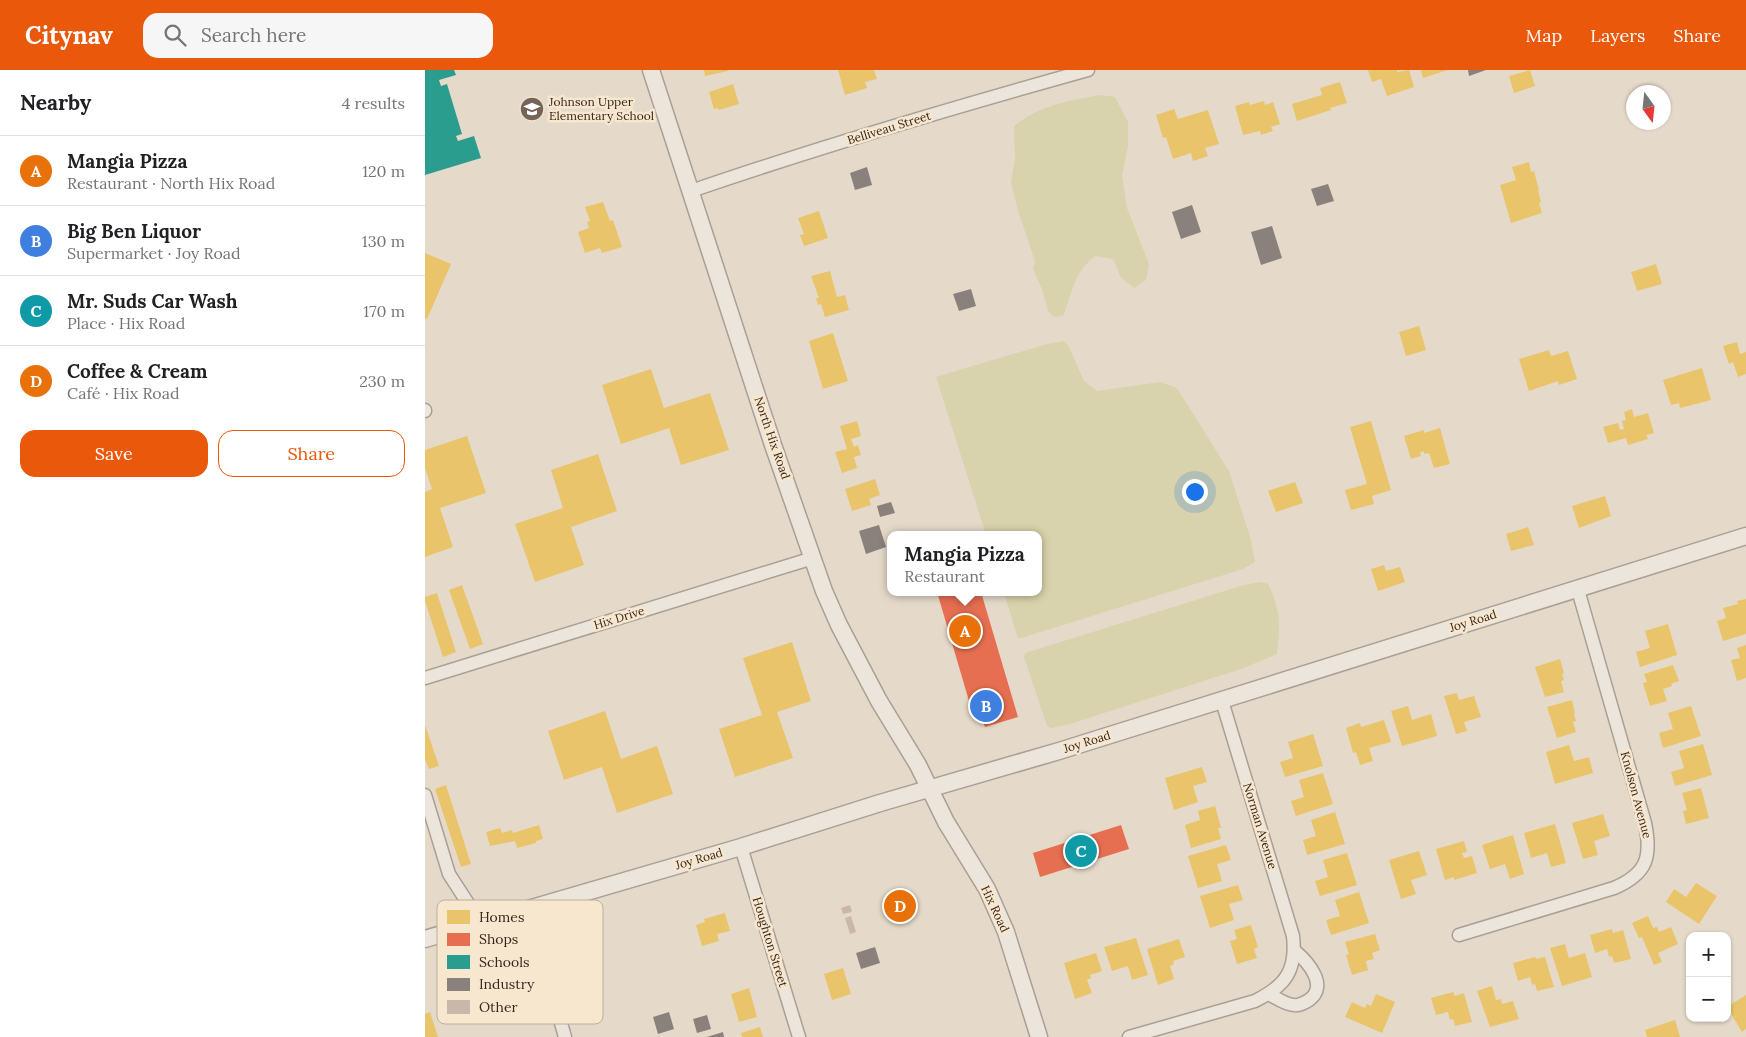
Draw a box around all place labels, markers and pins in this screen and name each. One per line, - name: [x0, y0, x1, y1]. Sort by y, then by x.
- place label: Johnson Upper Elementary School: [548, 94, 654, 123]
- school or university icon: Johnson Upper Elementary School: [519, 96, 545, 122]
- pin: A: [949, 612, 981, 650]
- pin: B: [970, 687, 1002, 725]
- pin: C: [1065, 832, 1097, 870]
- pin: D: [884, 887, 916, 925]

